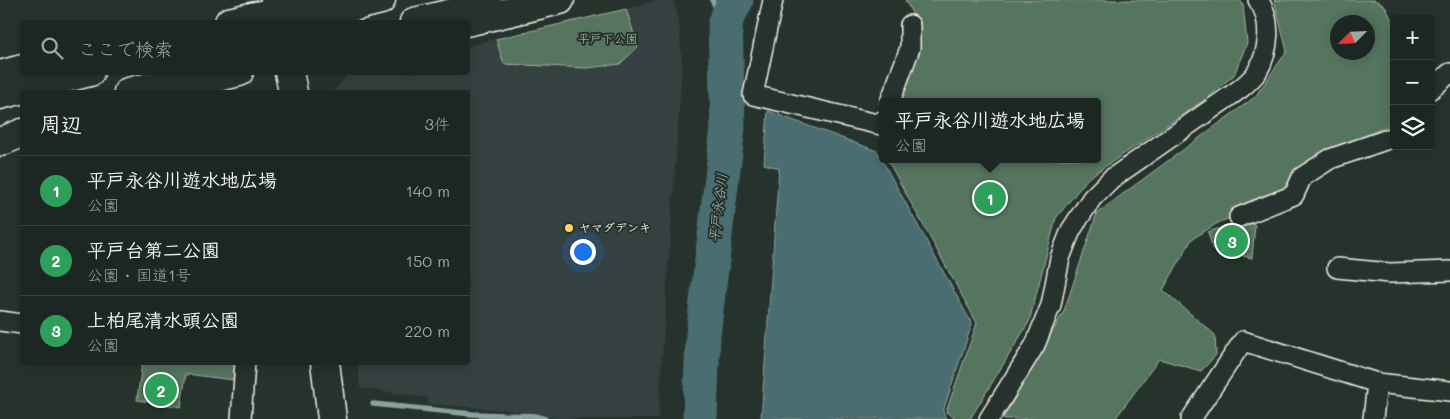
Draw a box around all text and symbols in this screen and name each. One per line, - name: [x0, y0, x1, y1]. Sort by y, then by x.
- north arrow: [1330, 15, 1375, 60]
- map controls: [1390, 15, 1435, 150]
- button: +: [1390, 15, 1435, 60]
- search box: [20, 20, 470, 75]
- park label: 平戸下公園: [578, 30, 638, 46]
- icon: search: [38, 34, 66, 62]
- text: ここで検索: [78, 36, 173, 61]
- button: −: [1390, 60, 1435, 105]
- popup: [879, 98, 1101, 163]
- button: layers: [1390, 105, 1435, 150]
- text: 平戸永谷川遊水地広場: [895, 107, 1085, 132]
- text: 周辺: [40, 110, 82, 137]
- text: 3件: [425, 113, 450, 134]
- text: 公園: [895, 134, 927, 155]
- text: 平戸永谷川遊水地広場: [87, 167, 277, 192]
- water label: 平戸永谷川: [704, 172, 731, 244]
- pin: 1: [974, 179, 1006, 217]
- text: 1: [52, 180, 60, 201]
- text: 140 m: [406, 180, 450, 201]
- text: 公園: [87, 194, 119, 215]
- place label: ヤマダデンキ: [579, 219, 651, 235]
- marker: ヤマダデンキ: [563, 222, 575, 234]
- pin: 3: [1216, 222, 1248, 260]
- text: 平戸台第二公園: [87, 237, 220, 262]
- your location: [570, 239, 596, 265]
- text: 2: [52, 250, 60, 271]
- text: 150 m: [406, 250, 450, 271]
- text: 公園 · 国道1号: [87, 264, 191, 285]
- text: 上柏尾清水頭公園: [87, 307, 239, 332]
- text: 3: [51, 320, 61, 341]
- text: 220 m: [404, 320, 450, 341]
- text: 公園: [87, 334, 119, 355]
- pin: 2: [145, 371, 177, 409]

